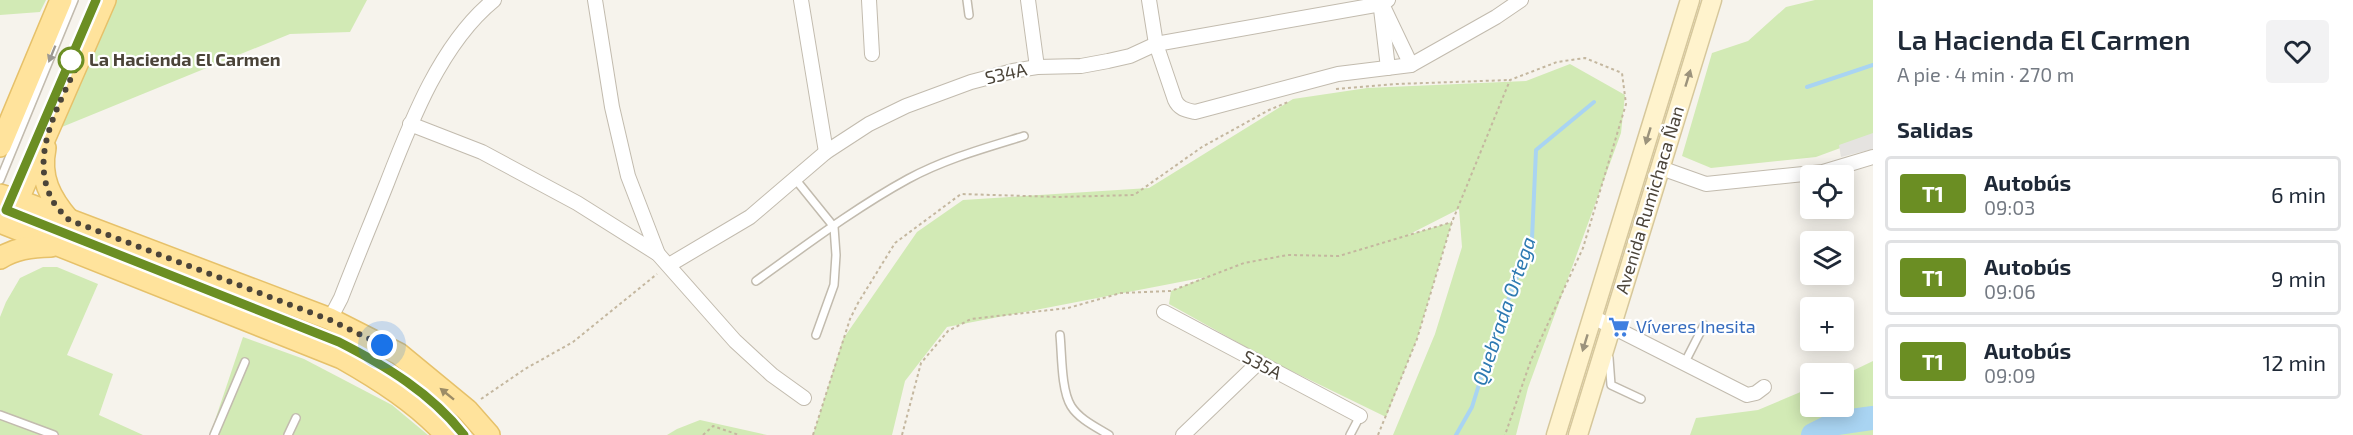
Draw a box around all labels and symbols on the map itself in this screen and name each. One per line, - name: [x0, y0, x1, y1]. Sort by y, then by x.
- one-way arrow: [47, 45, 56, 63]
- marker: La Hacienda El Carmen: [58, 47, 84, 73]
- place label: La Hacienda El Carmen: [89, 48, 281, 70]
- street label: S34A: [983, 57, 1030, 89]
- one-way arrow: [1684, 69, 1693, 87]
- street label: Avenida Rumichaca Ñan: [1610, 103, 1688, 296]
- one-way arrow: [1643, 127, 1652, 145]
- water label: Quebrada Ortega: [1466, 233, 1540, 388]
- supermarket icon: Víveres Inesita: [1607, 315, 1631, 339]
- place label: Víveres Inesita: [1636, 315, 1756, 337]
- your location: [367, 330, 397, 360]
- one-way arrow: [1580, 334, 1589, 352]
- street label: S35A: [1239, 345, 1286, 384]
- one-way arrow: [440, 388, 455, 401]

